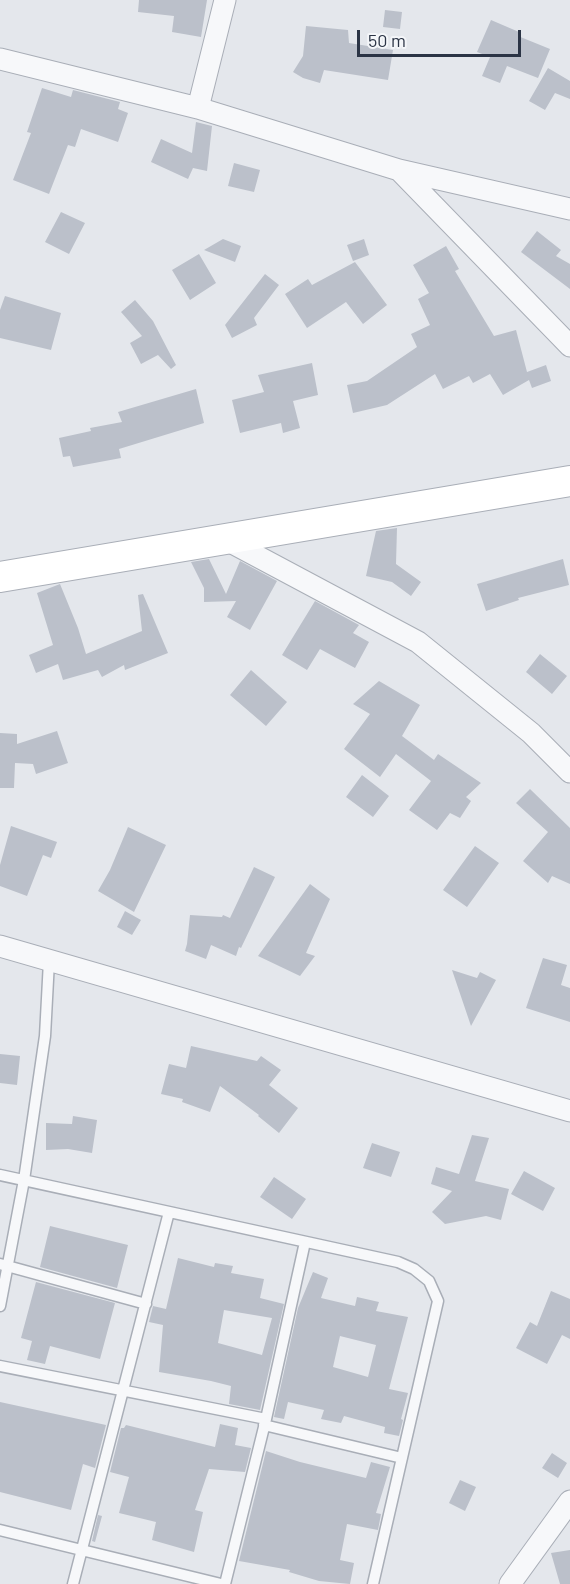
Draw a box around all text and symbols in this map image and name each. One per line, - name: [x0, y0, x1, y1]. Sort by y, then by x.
- scale bar: [360, 18, 524, 56]
- text: 50 m: [368, 29, 406, 51]

